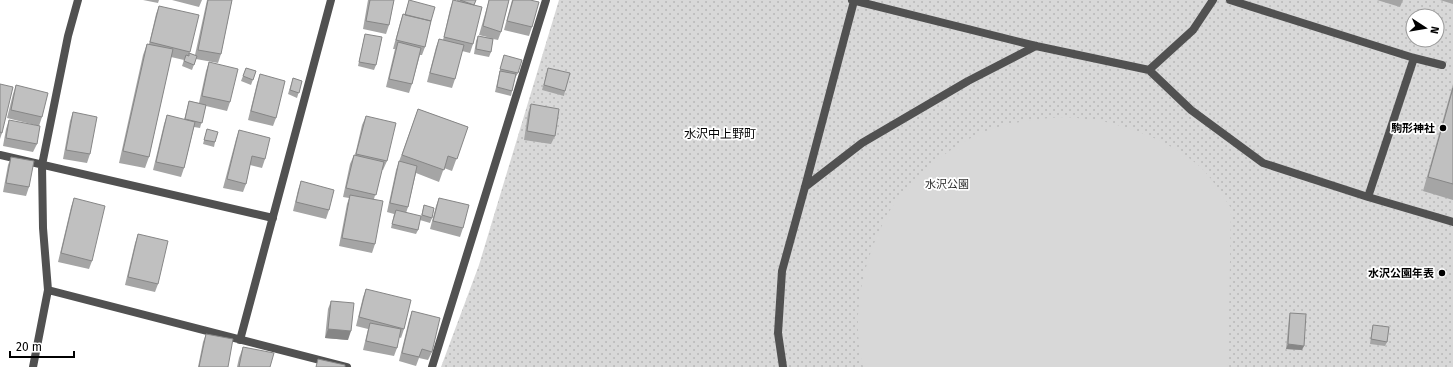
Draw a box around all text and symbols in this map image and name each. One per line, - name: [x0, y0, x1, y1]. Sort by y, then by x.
- north arrow: [1405, 8, 1445, 48]
- text: N: [1427, 25, 1441, 35]
- place label: 駒形神社: [1391, 122, 1435, 135]
- marker: 駒形神社: [1438, 123, 1448, 133]
- district label: 水沢中上野町: [684, 127, 756, 141]
- park label: 水沢公園: [925, 178, 969, 191]
- place label: 水沢公園年表: [1368, 267, 1434, 280]
- marker: 水沢公園年表: [1437, 268, 1447, 278]
- scale bar: [10, 333, 74, 359]
- text: 20 m: [16, 340, 42, 354]

